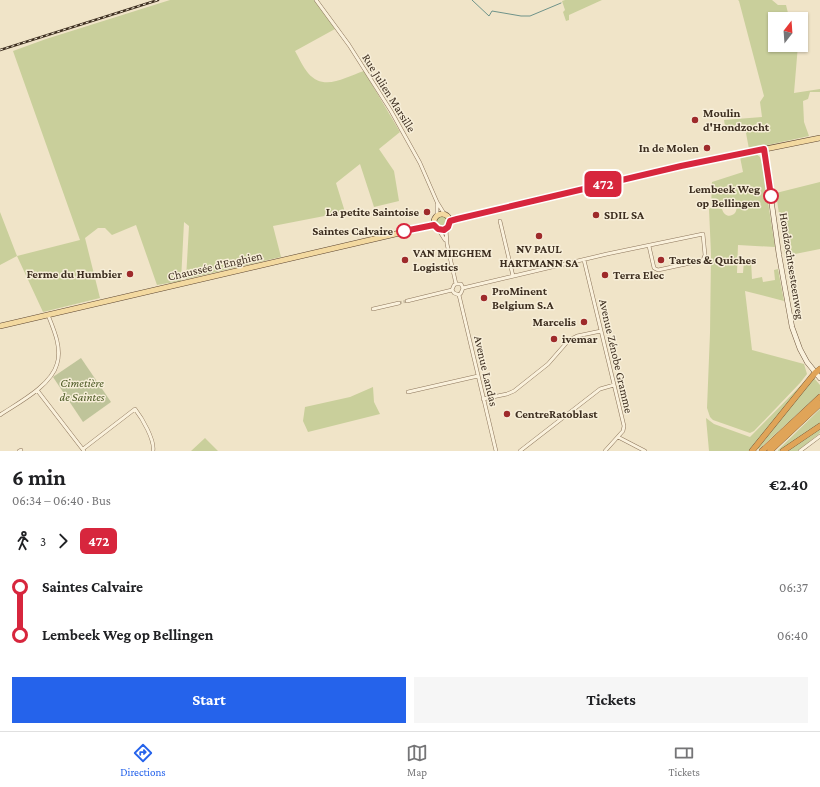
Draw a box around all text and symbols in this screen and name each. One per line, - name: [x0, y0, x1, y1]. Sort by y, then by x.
- north arrow: [768, 12, 808, 52]
- map controls: [768, 12, 808, 52]
- street label: Rue Julien Marsille: [359, 51, 419, 135]
- place label: Moulin d'Hondzocht: [703, 106, 770, 134]
- marker: Moulin d'Hondzocht: [690, 115, 700, 125]
- place label: In de Molen: [639, 141, 699, 155]
- marker: In de Molen: [702, 143, 712, 153]
- line badge: 472: [580, 171, 626, 197]
- text: 472: [592, 176, 614, 192]
- place label: Lembeek Weg op Bellingen: [689, 182, 760, 210]
- marker: Lembeek Weg op Bellingen: [763, 188, 779, 204]
- place label: La petite Saintoise: [326, 205, 419, 219]
- marker: La petite Saintoise: [422, 207, 432, 217]
- place label: SDIL SA: [604, 208, 645, 222]
- marker: SDIL SA: [591, 210, 601, 220]
- street label: Hondzochtsesteenweg: [777, 211, 807, 321]
- marker: Saintes Calvaire: [396, 223, 412, 239]
- place label: Saintes Calvaire: [312, 224, 393, 238]
- marker: NV PAUL HARTMANN SA: [534, 231, 544, 241]
- place label: NV PAUL HARTMANN SA: [500, 242, 579, 270]
- place label: VAN MIEGHEM Logistics: [412, 246, 492, 274]
- street label: Chaussée d'Enghien: [166, 248, 264, 284]
- place label: Tartes & Quiches: [669, 253, 756, 267]
- marker: VAN MIEGHEM Logistics: [400, 255, 410, 265]
- marker: Tartes & Quiches: [656, 255, 666, 265]
- place label: Ferme du Humbier: [26, 267, 122, 281]
- place label: Terra Elec: [613, 268, 665, 282]
- marker: Ferme du Humbier: [125, 269, 135, 279]
- marker: Terra Elec: [600, 270, 610, 280]
- place label: ProMinent Belgium S.A: [492, 284, 554, 312]
- marker: ProMinent Belgium S.A: [479, 293, 489, 303]
- street label: Avenue Zénobe Gramme: [596, 297, 636, 415]
- place label: Marcelis: [532, 315, 576, 329]
- marker: Marcelis: [579, 317, 589, 327]
- place label: ivemar: [562, 332, 598, 346]
- street label: Avenue Landas: [471, 334, 501, 408]
- marker: ivemar: [549, 334, 559, 344]
- park label: Cimetière de Saintes: [60, 376, 105, 404]
- place label: CentreRatoblast: [515, 407, 598, 421]
- marker: CentreRatoblast: [502, 409, 512, 419]
- text: 6 min: [12, 465, 66, 490]
- text: €2.40: [769, 477, 808, 493]
- text: 06:34 – 06:40 · Bus: [12, 493, 111, 508]
- icon: walk: [12, 530, 34, 552]
- icon: forward: [52, 530, 74, 552]
- text: 472: [88, 533, 109, 549]
- text: 3: [40, 534, 46, 549]
- text: Saintes Calvaire: [42, 579, 143, 595]
- text: 06:37: [779, 580, 808, 595]
- text: Lembeek Weg op Bellingen: [42, 627, 213, 643]
- text: 06:40: [777, 628, 808, 643]
- button: Start: [12, 677, 406, 723]
- button: Tickets: [414, 677, 808, 723]
- tab: Directions: [120, 742, 166, 778]
- tab: Map: [406, 742, 428, 778]
- tab: Tickets: [669, 742, 700, 778]

